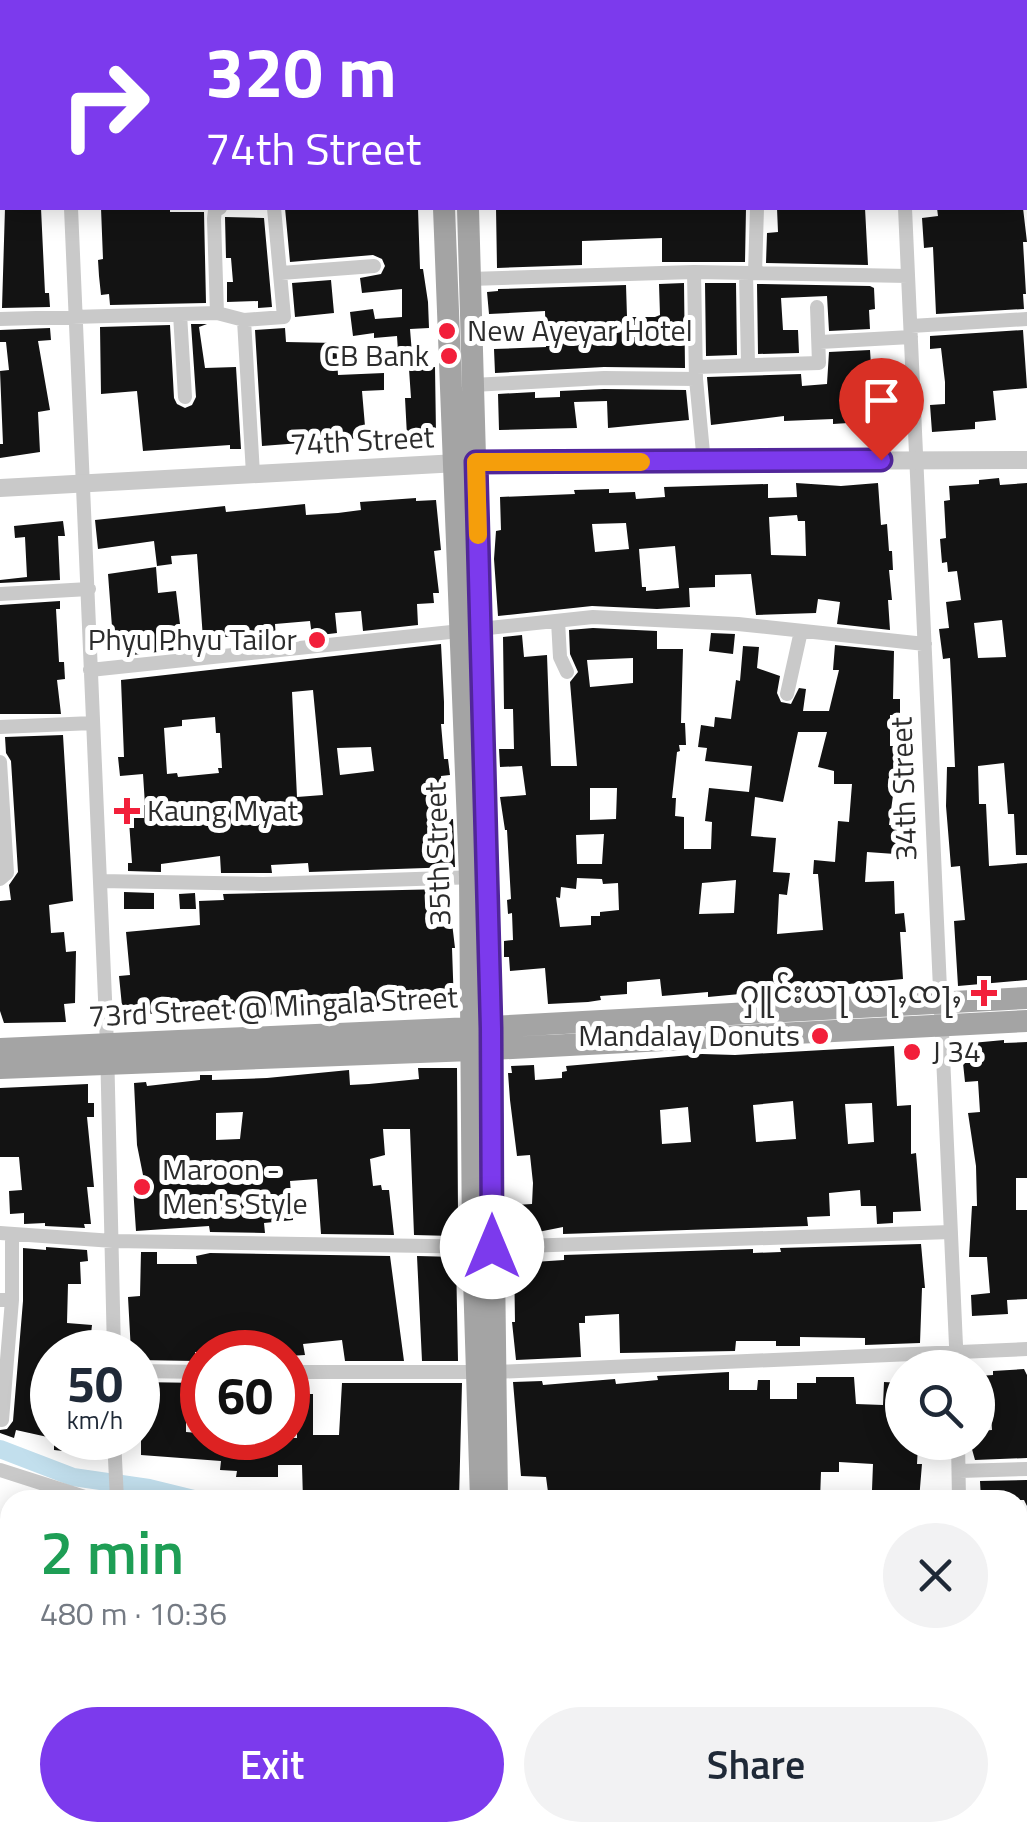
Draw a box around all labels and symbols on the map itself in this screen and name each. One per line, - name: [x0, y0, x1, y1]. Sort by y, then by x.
- place label: New Ayeyar Hotel: [467, 307, 693, 353]
- marker: New Ayeyar Hotel: [436, 320, 458, 342]
- place label: CB Bank: [324, 332, 429, 378]
- marker: CB Bank: [438, 345, 460, 367]
- pin: [839, 358, 924, 461]
- street label: 74th Street: [289, 413, 436, 467]
- place label: Phyu Phyu Tailor: [88, 616, 297, 662]
- marker: Phyu Phyu Tailor: [306, 629, 328, 651]
- street label: 34th Street: [877, 716, 929, 862]
- street label: 35th Street: [411, 781, 463, 927]
- place label: Kaung Myat: [147, 787, 299, 833]
- marker: Kaung Myat: [116, 800, 138, 822]
- place label: ႁူင်းယႃ ယႃႇၸႃႇ: [740, 969, 962, 1018]
- street label: 73rd Street @ Mingala Street: [87, 973, 459, 1039]
- marker: ႁူင်းယႃ ယႃႇၸႃႇ: [971, 980, 997, 1006]
- place label: Mandalay Donuts: [578, 1012, 800, 1058]
- marker: Mandalay Donuts: [809, 1025, 831, 1047]
- place label: J 34: [932, 1028, 981, 1074]
- marker: J 34: [901, 1041, 923, 1063]
- place label: Maroon - Men's Style: [162, 1146, 308, 1226]
- marker: Maroon - Men's Style: [131, 1176, 153, 1198]
- position arrow: [440, 1195, 544, 1299]
- speed limit sign: 60: [180, 1330, 310, 1460]

